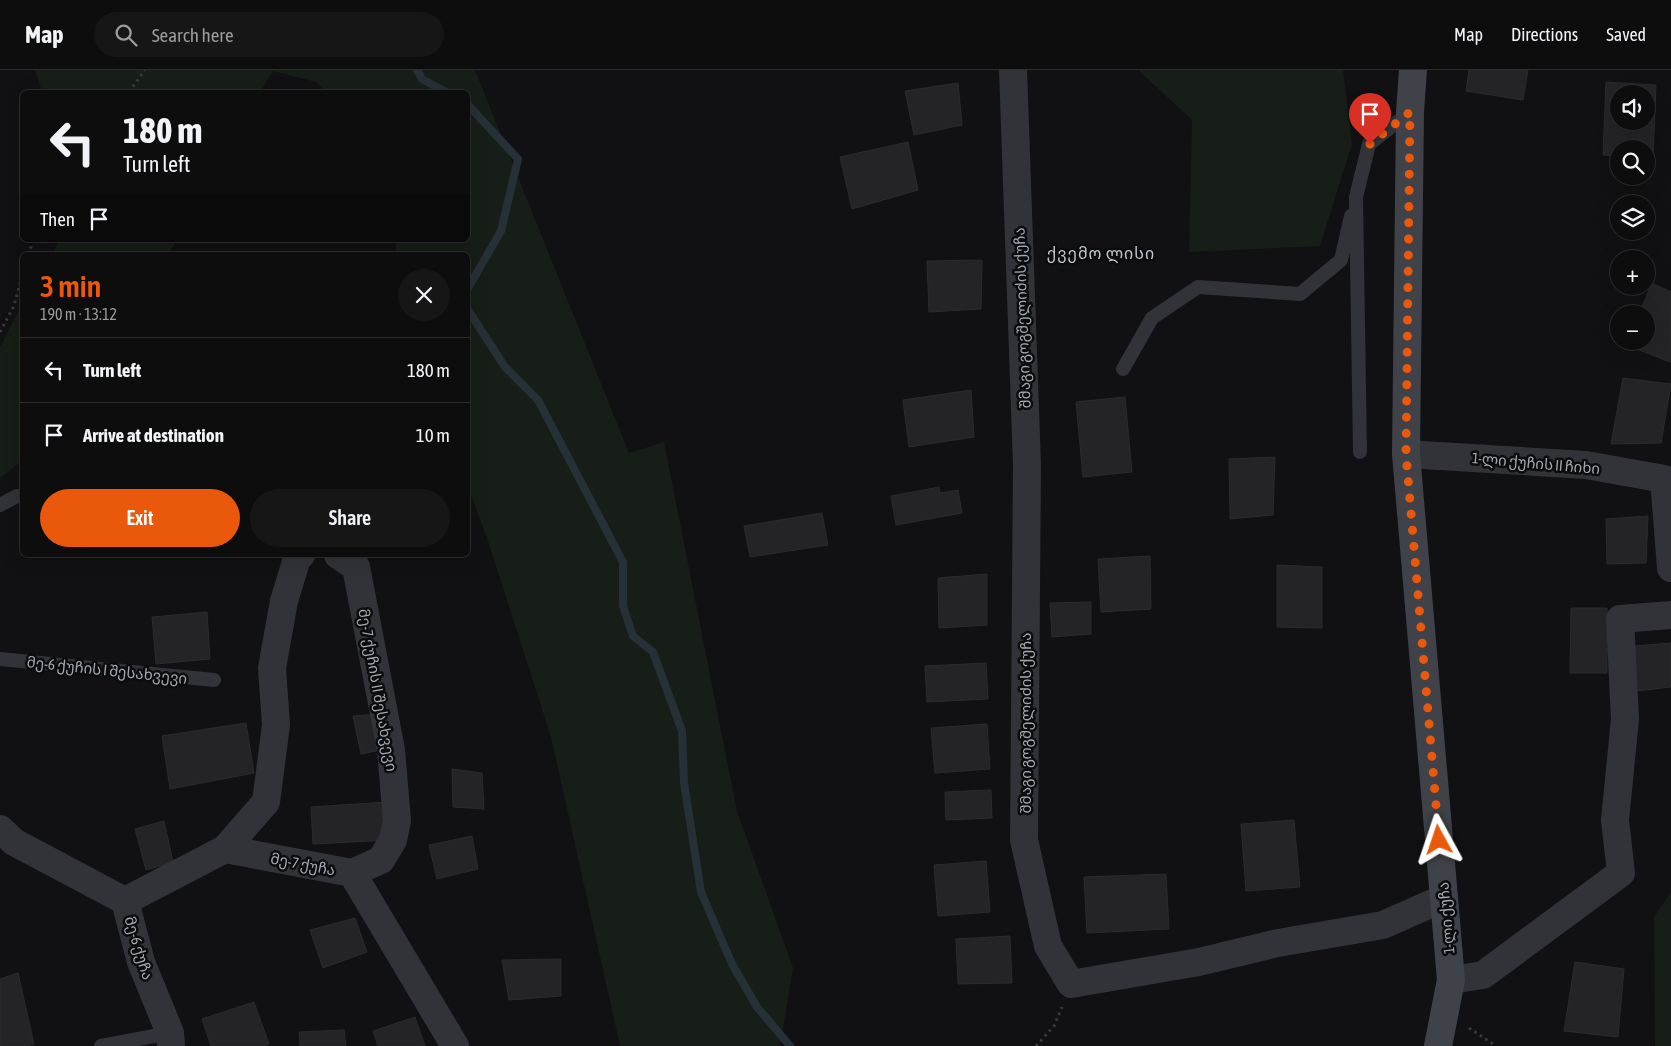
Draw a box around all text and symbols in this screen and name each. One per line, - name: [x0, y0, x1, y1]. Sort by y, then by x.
- search box: [94, 12, 444, 57]
- text: Map: [25, 21, 64, 48]
- icon: search: [112, 21, 140, 49]
- text: Search here: [152, 24, 234, 46]
- text: Map: [1454, 24, 1483, 45]
- text: Directions: [1511, 24, 1578, 45]
- text: Saved: [1606, 24, 1646, 45]
- map controls: [1610, 85, 1655, 350]
- button: sound: [1610, 85, 1655, 130]
- pin: [1349, 93, 1391, 144]
- icon: arrive: [1356, 100, 1384, 128]
- icon: left: [40, 110, 105, 175]
- text: 180 m: [123, 110, 202, 150]
- button: search: [1610, 140, 1655, 185]
- text: Turn left: [123, 151, 190, 177]
- button: layers: [1610, 195, 1655, 240]
- icon: arrive: [85, 205, 113, 233]
- text: Then: [40, 208, 75, 230]
- street label: შმაგი გოგშელიძის ქუჩა: [1010, 227, 1035, 409]
- district label: ქვემო ლისი: [1047, 244, 1155, 264]
- button: +: [1610, 250, 1655, 295]
- text: 3 min: [40, 269, 101, 303]
- button: close: [398, 269, 450, 321]
- text: 190 m · 13:12: [40, 305, 117, 323]
- button: −: [1610, 305, 1655, 350]
- icon: left: [40, 356, 68, 384]
- text: Turn left: [83, 359, 141, 381]
- text: 180 m: [407, 359, 450, 381]
- icon: arrive: [40, 421, 68, 449]
- text: Arrive at destination: [83, 424, 224, 446]
- text: 10 m: [416, 424, 450, 446]
- street label: 1-ლი ქუჩის II ჩიხი: [1471, 449, 1601, 478]
- button: Exit: [40, 489, 240, 547]
- button: Share: [250, 489, 450, 547]
- street label: მე-7 ქუჩის II შესახვევი: [354, 607, 401, 773]
- street label: შმაგი გოგშელიძის ქუჩა: [1017, 633, 1035, 813]
- street label: მე-6 ქუჩის I შესახვევი: [26, 653, 188, 688]
- position arrow: [1412, 813, 1464, 865]
- street label: მე-7 ქუჩა: [269, 849, 337, 880]
- street label: 1-ლი ქუჩა: [1434, 881, 1459, 955]
- street label: მე-6 ქუჩა: [120, 914, 157, 982]

